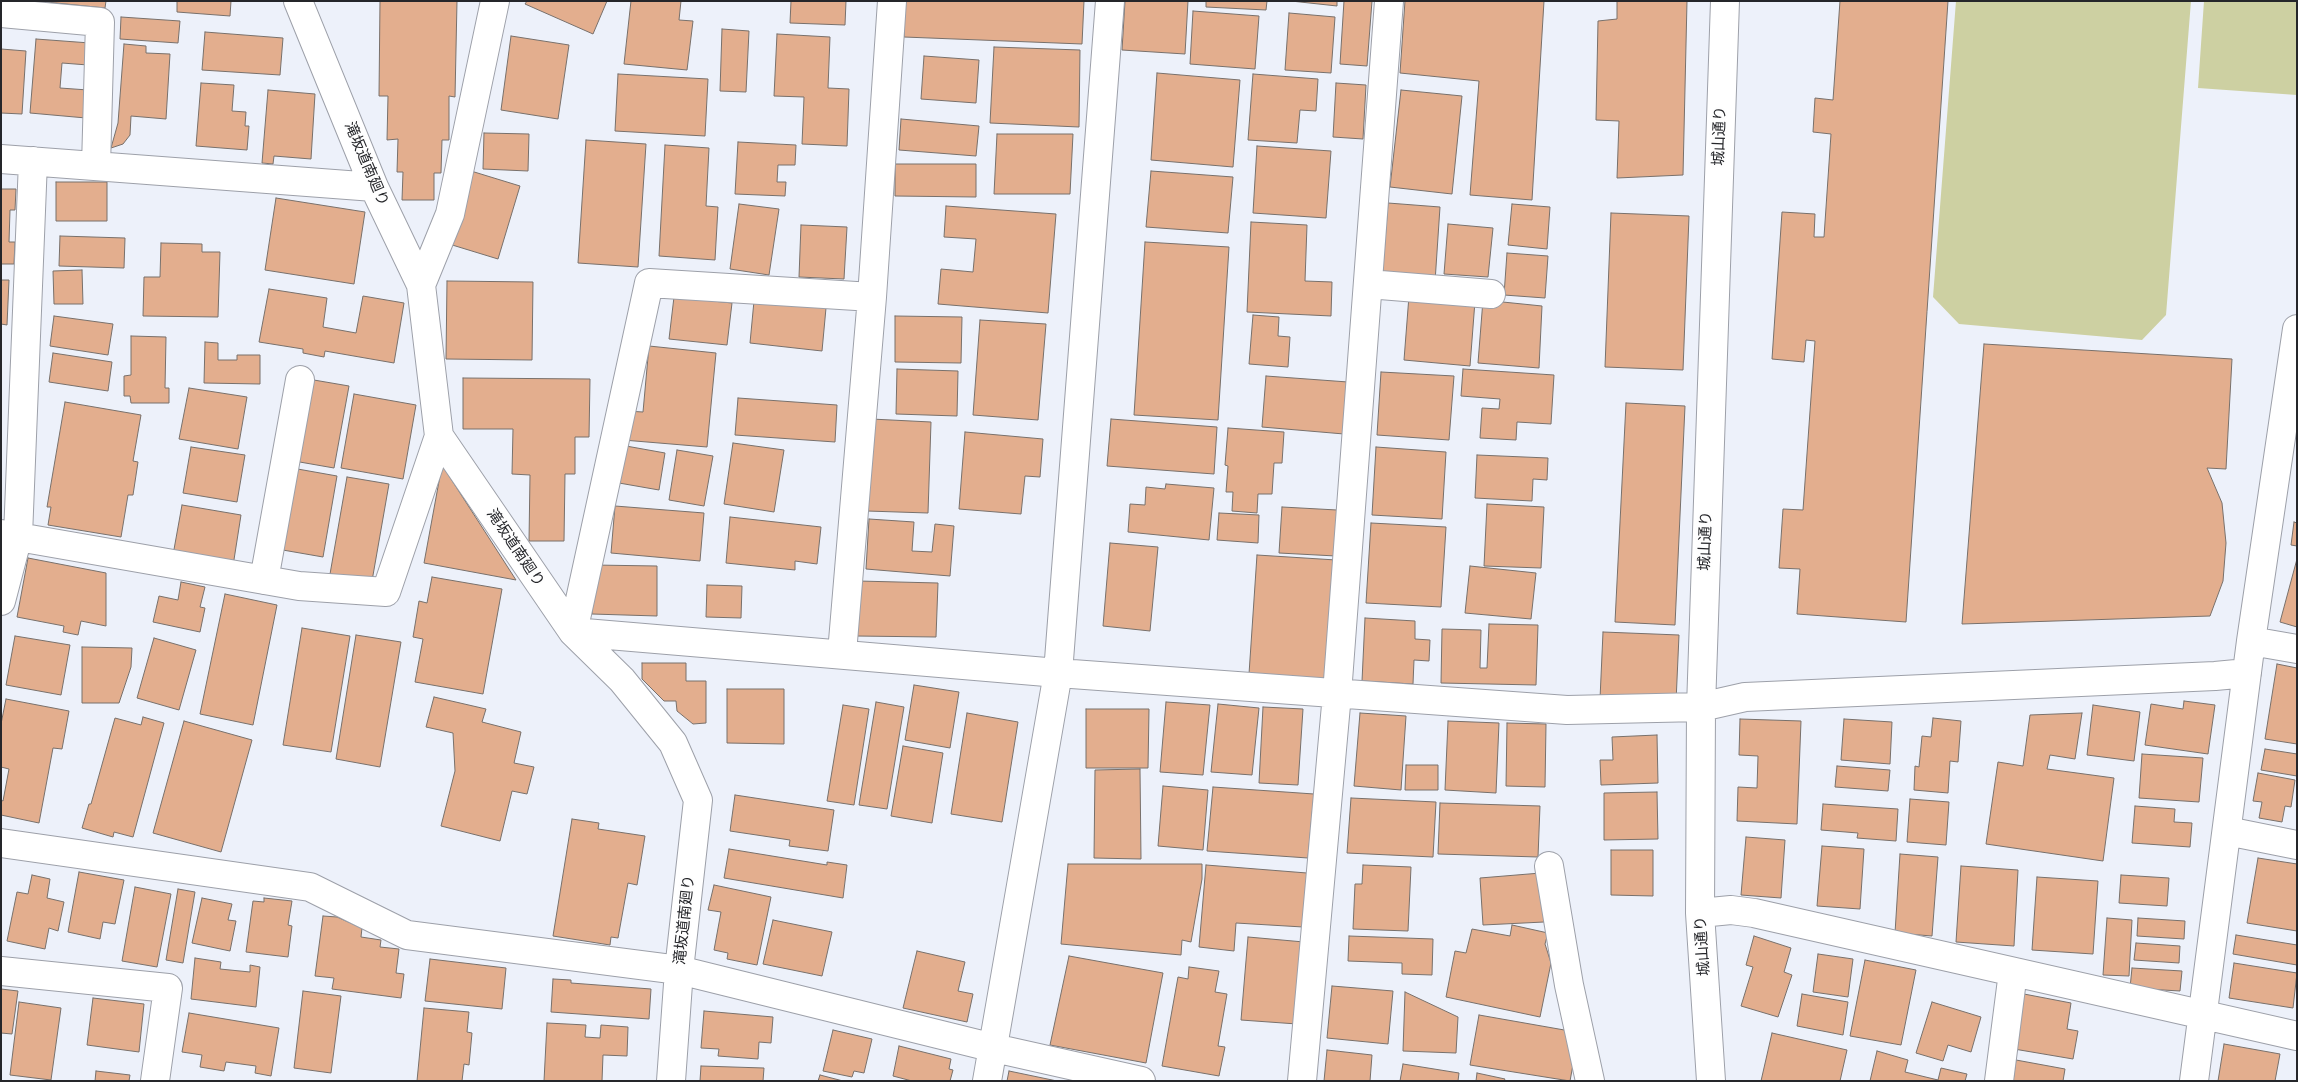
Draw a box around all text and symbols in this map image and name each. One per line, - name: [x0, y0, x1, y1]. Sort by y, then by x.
- street label: 城山通り: [1710, 106, 1730, 166]
- street label: 滝坂道南廻り: [340, 119, 392, 209]
- street label: 滝坂道南廻り: [482, 506, 548, 590]
- street label: 城山通り: [1696, 511, 1716, 571]
- street label: 滝坂道南廻り: [671, 874, 699, 966]
- street label: 城山通り: [1692, 915, 1714, 977]

